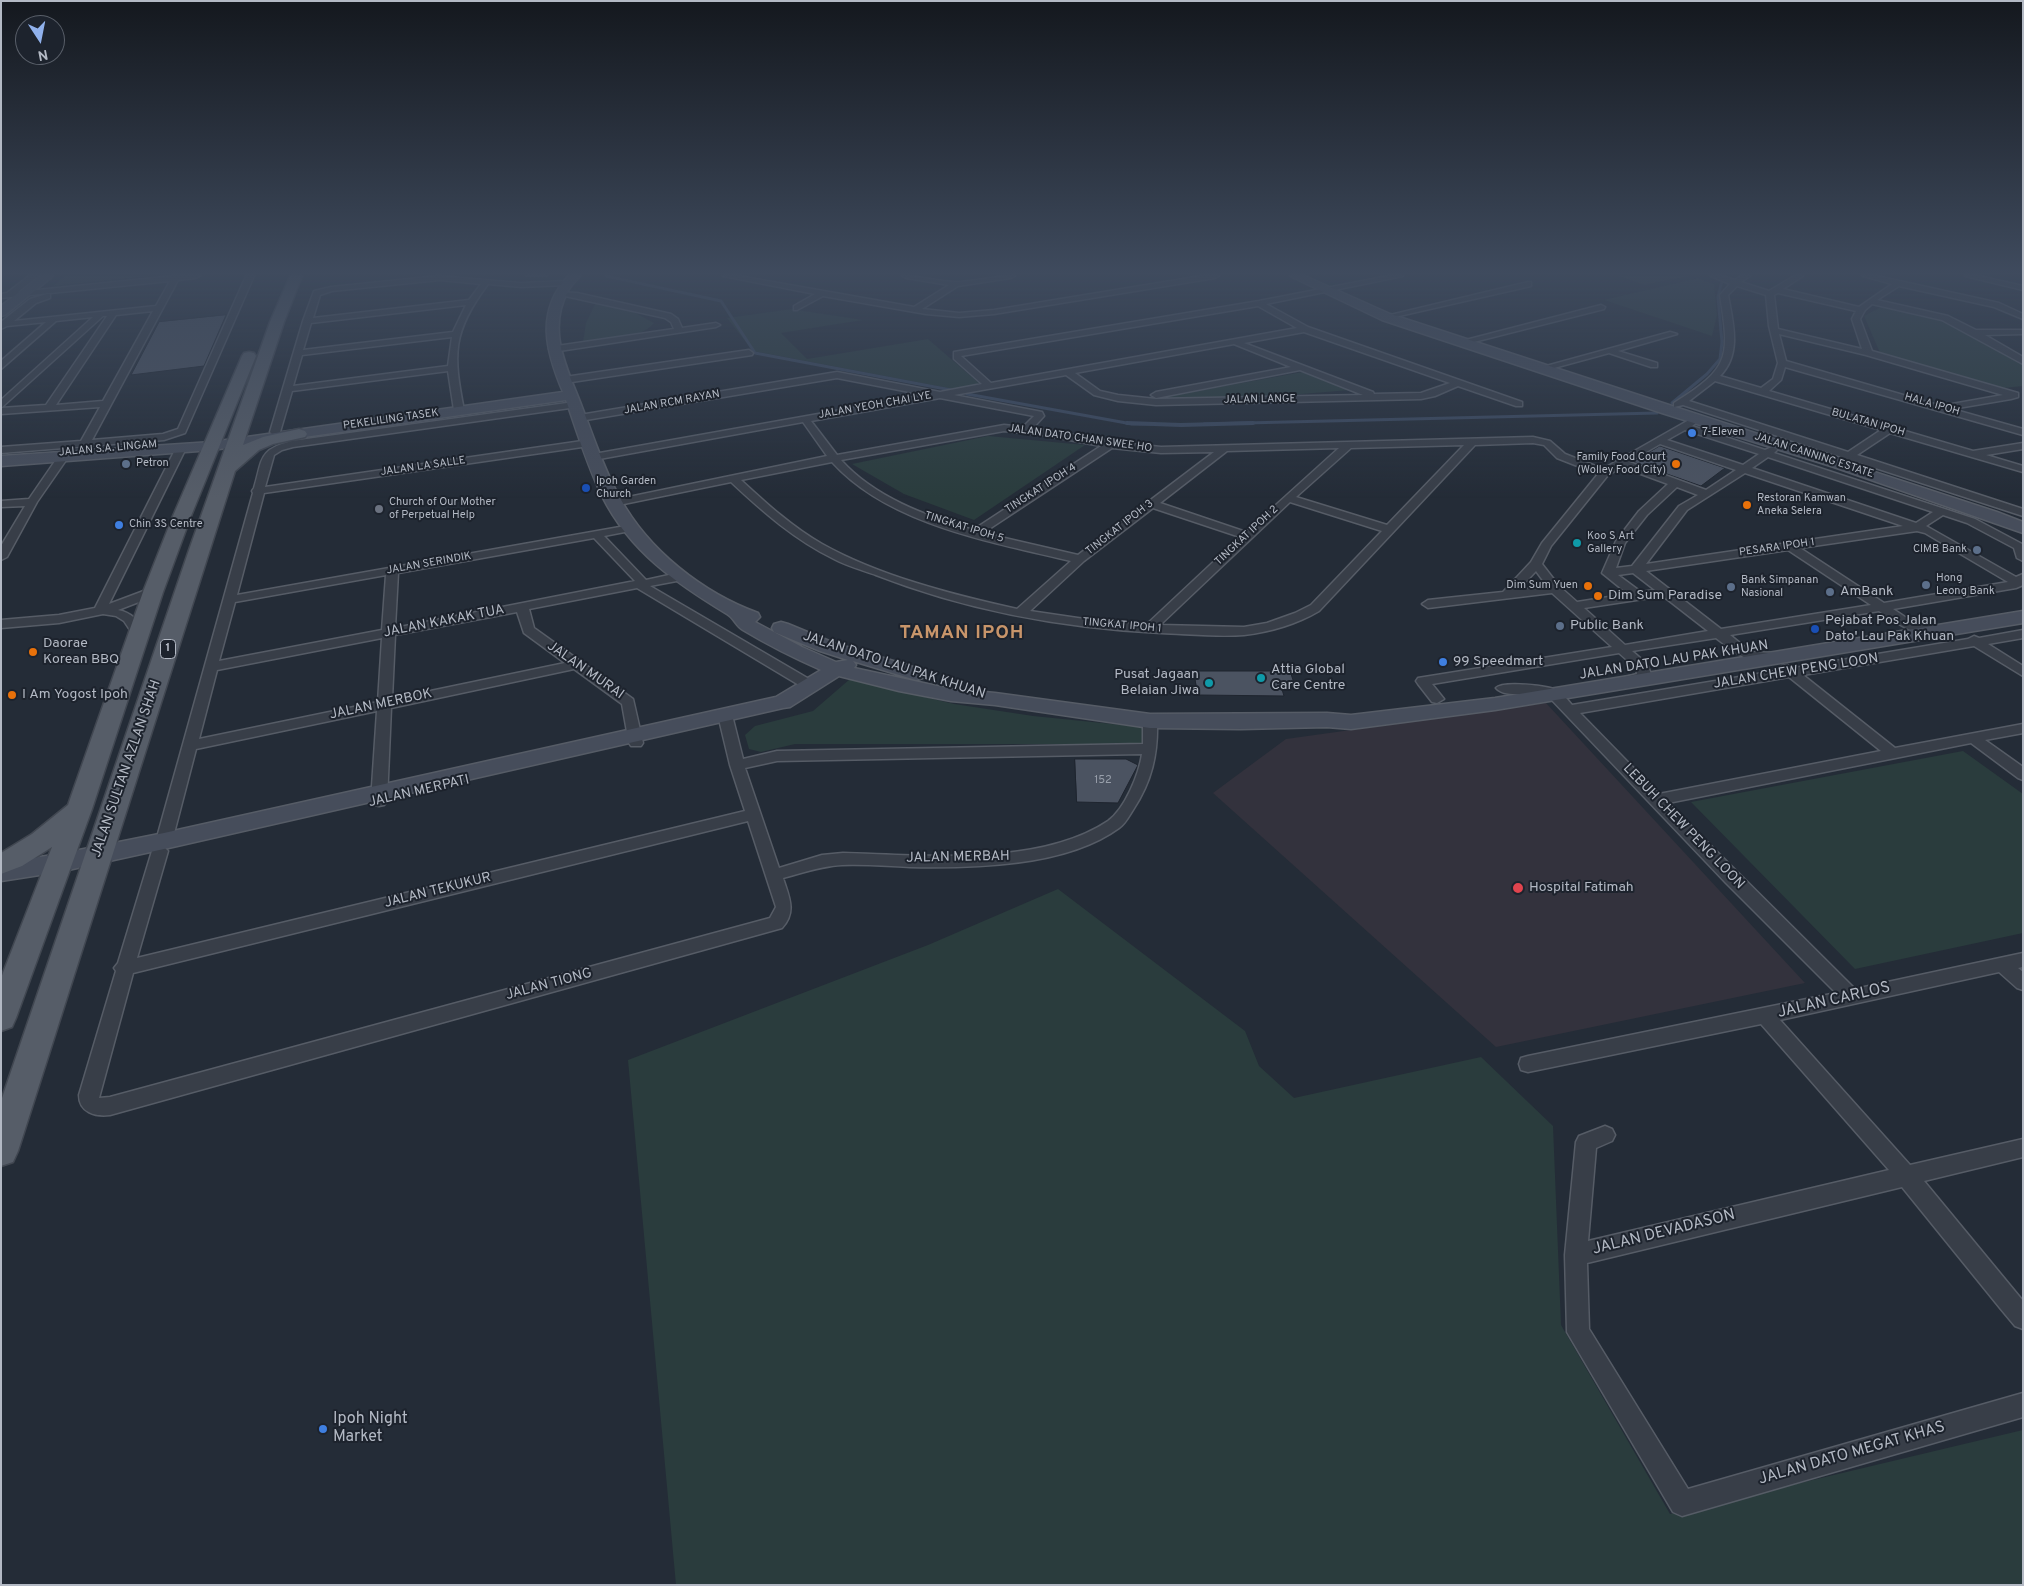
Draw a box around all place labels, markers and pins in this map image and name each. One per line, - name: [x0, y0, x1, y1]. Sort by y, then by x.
- place label: 7-Eleven: [1702, 426, 1744, 440]
- marker: 7-Eleven: [1686, 427, 1698, 439]
- place label: Family Food Court (Wolley Food City): [1576, 451, 1666, 477]
- place label: Petron: [136, 457, 169, 471]
- marker: Petron: [120, 458, 132, 470]
- marker: Family Food Court (Wolley Food City): [1670, 458, 1682, 470]
- place label: Ipoh Garden Church: [596, 475, 656, 501]
- marker: Ipoh Garden Church: [580, 482, 592, 494]
- place label: Restoran Kamwan Aneka Selera: [1757, 492, 1846, 518]
- place label: Church of Our Mother of Perpetual Help: [389, 496, 496, 522]
- marker: Restoran Kamwan Aneka Selera: [1741, 499, 1753, 511]
- marker: Church of Our Mother of Perpetual Help: [373, 503, 385, 515]
- place label: Chin 3S Centre: [129, 518, 203, 532]
- marker: Chin 3S Centre: [113, 519, 125, 531]
- place label: Koo S Art Gallery: [1587, 530, 1634, 556]
- marker: Koo S Art Gallery: [1571, 537, 1583, 549]
- place label: CIMB Bank: [1913, 543, 1967, 557]
- marker: CIMB Bank: [1971, 544, 1983, 556]
- place label: Hong Leong Bank: [1936, 572, 1995, 598]
- place label: Bank Simpanan Nasional: [1741, 574, 1818, 600]
- place label: Dim Sum Yuen: [1506, 579, 1578, 593]
- marker: Hong Leong Bank: [1920, 579, 1932, 591]
- marker: Dim Sum Yuen: [1582, 580, 1594, 592]
- marker: Bank Simpanan Nasional: [1725, 581, 1737, 593]
- place label: AmBank: [1840, 584, 1894, 600]
- marker: AmBank: [1824, 586, 1836, 598]
- place label: Dim Sum Paradise: [1608, 588, 1722, 604]
- marker: Dim Sum Paradise: [1592, 590, 1604, 602]
- place label: Pejabat Pos Jalan Dato' Lau Pak Khuan: [1825, 613, 1954, 646]
- place label: Public Bank: [1570, 618, 1644, 634]
- marker: Public Bank: [1554, 620, 1566, 632]
- marker: Pejabat Pos Jalan Dato' Lau Pak Khuan: [1809, 623, 1821, 635]
- place label: Daorae Korean BBQ: [43, 636, 119, 669]
- marker: Daorae Korean BBQ: [27, 646, 39, 658]
- place label: 99 Speedmart: [1453, 654, 1543, 670]
- marker: 99 Speedmart: [1437, 656, 1449, 668]
- place label: Attia Global Care Centre: [1271, 662, 1345, 694]
- place label: Pusat Jagaan Belaian Jiwa: [1114, 667, 1199, 700]
- marker: Attia Global Care Centre: [1255, 672, 1267, 684]
- marker: Pusat Jagaan Belaian Jiwa: [1203, 677, 1215, 689]
- place label: I Am Yogost Ipoh: [22, 687, 128, 703]
- marker: I Am Yogost Ipoh: [6, 689, 18, 701]
- place label: Hospital Fatimah: [1529, 880, 1634, 896]
- marker: Hospital Fatimah: [1511, 881, 1525, 895]
- place label: Ipoh Night Market: [333, 1410, 408, 1448]
- marker: Ipoh Night Market: [317, 1423, 329, 1435]

